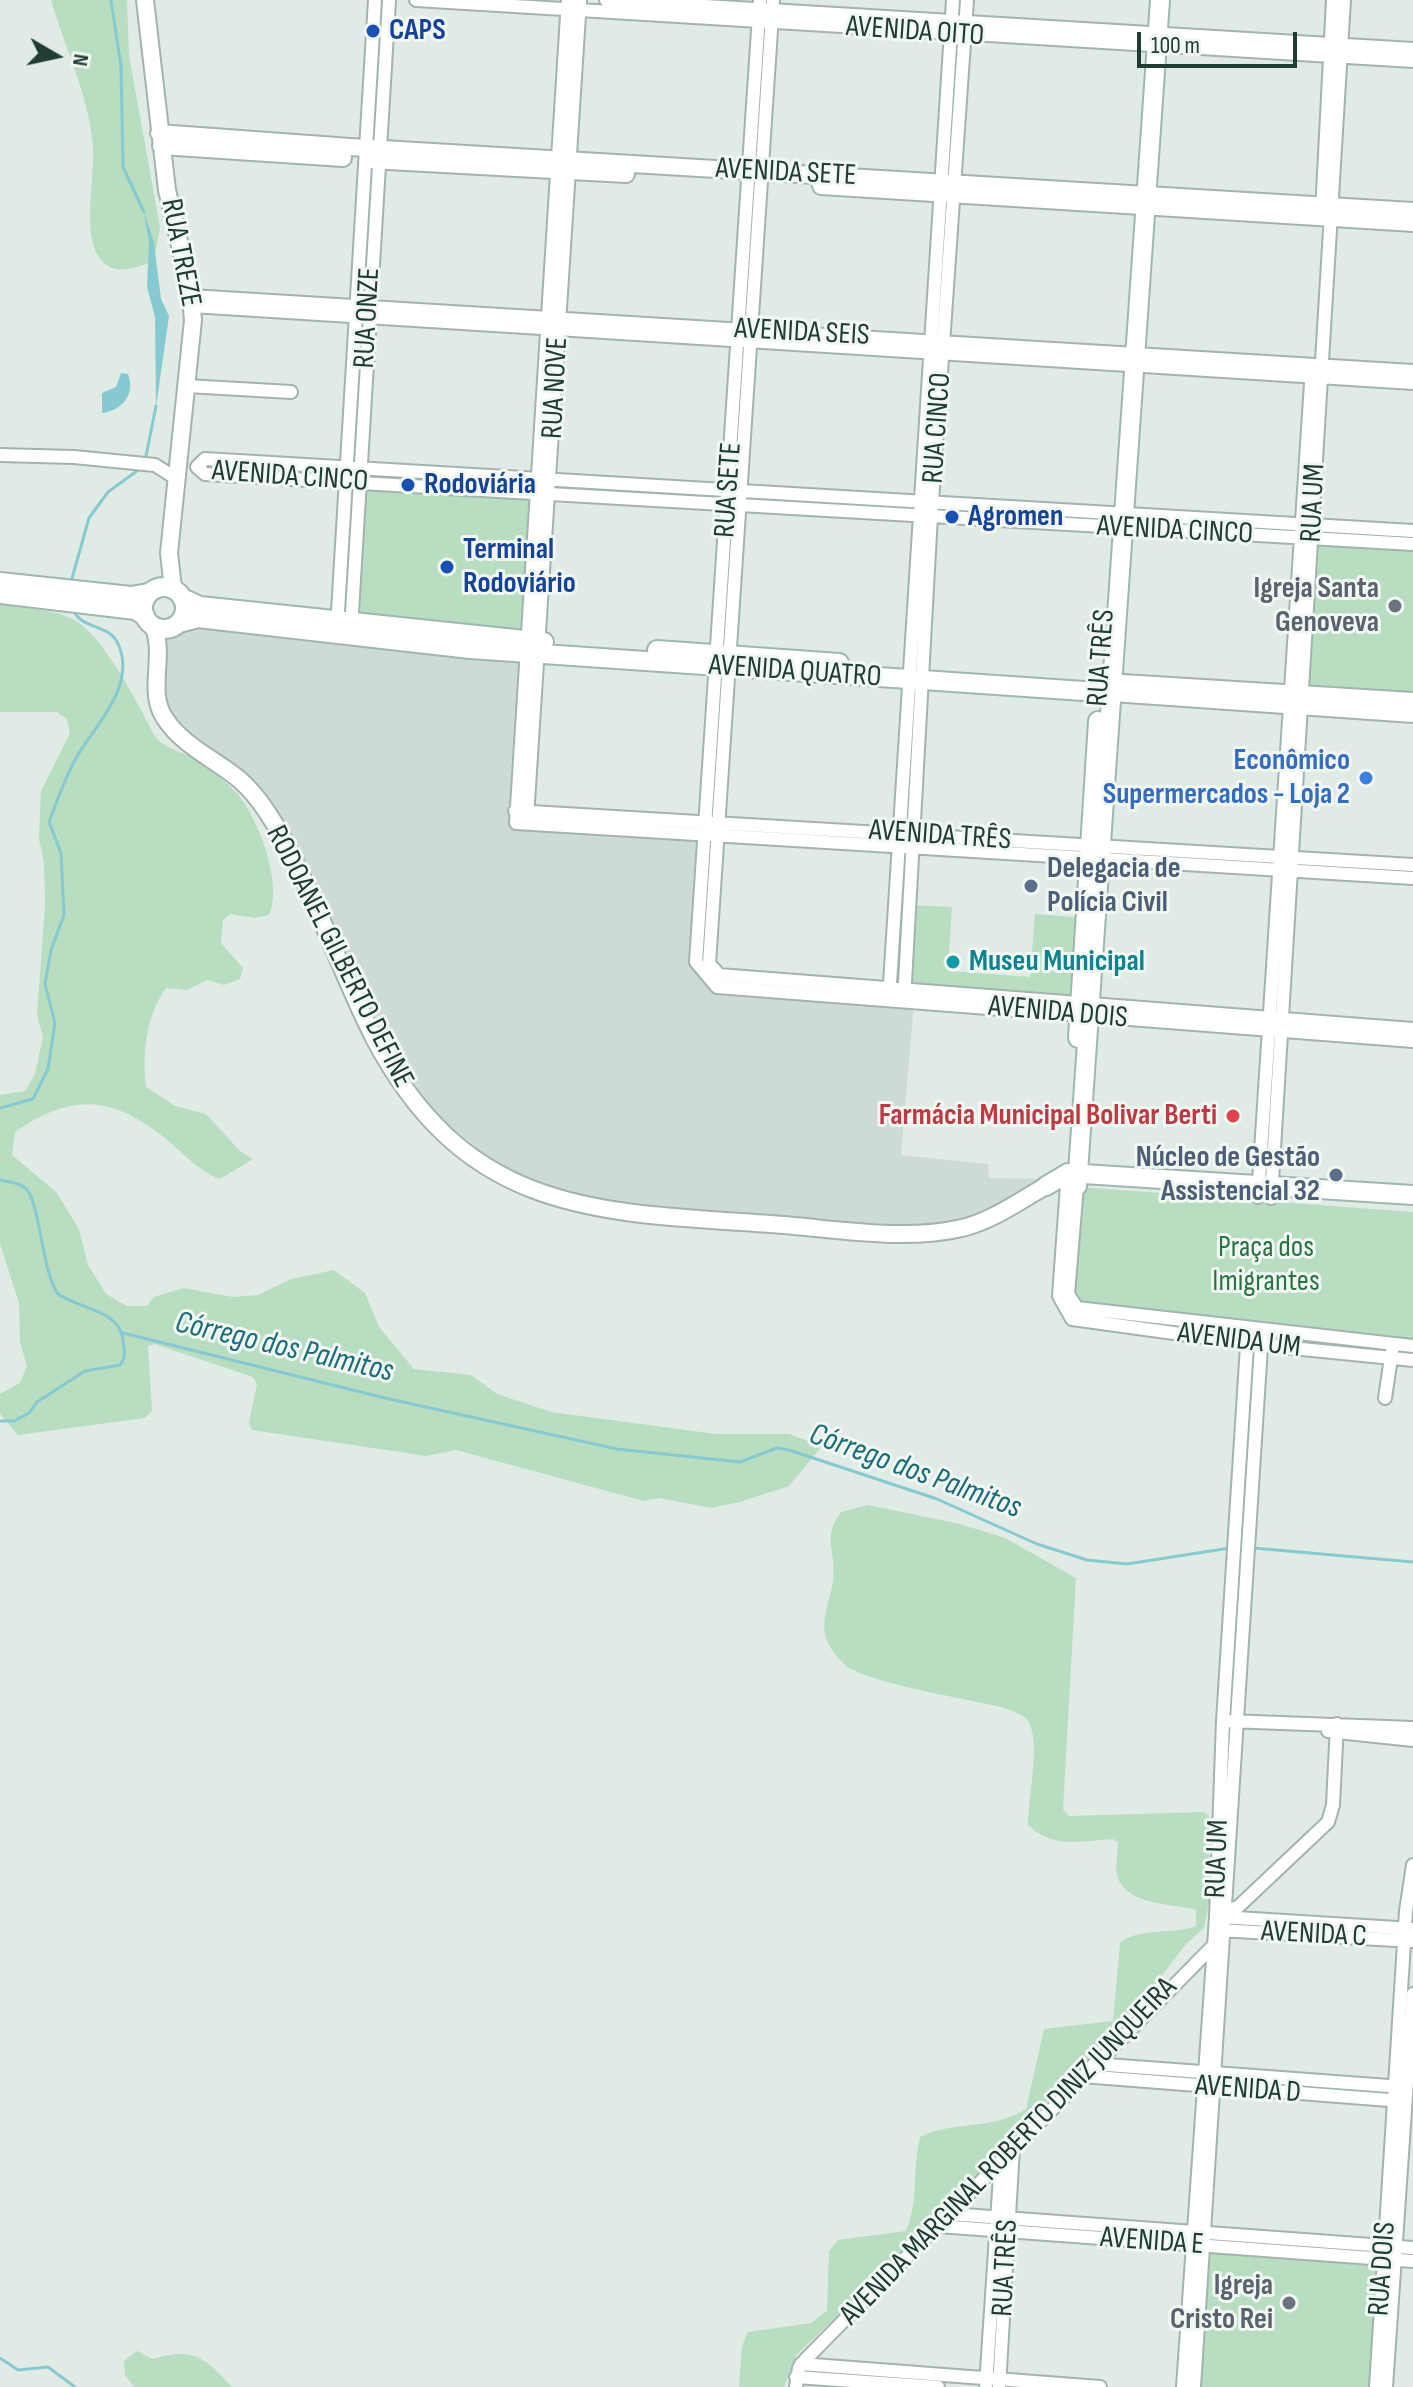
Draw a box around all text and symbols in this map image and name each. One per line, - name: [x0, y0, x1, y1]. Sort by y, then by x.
- street label: AVENIDA OITO: [845, 9, 985, 55]
- place label: CAPS: [389, 13, 446, 49]
- north arrow: [16, 16, 96, 96]
- scale bar: [1141, 16, 1301, 66]
- marker: CAPS: [364, 22, 382, 40]
- text: 100 m: [1151, 31, 1200, 60]
- text: N: [66, 52, 94, 68]
- street label: AVENIDA SETE: [715, 151, 857, 195]
- street label: RUA TREZE: [152, 196, 208, 310]
- street label: RUA ONZE: [347, 267, 389, 369]
- street label: AVENIDA SEIS: [734, 311, 870, 355]
- street label: RUA NOVE: [535, 336, 577, 440]
- street label: RUA CINCO: [916, 371, 960, 485]
- street label: RUA SETE: [708, 441, 750, 539]
- street label: AVENIDA CINCO: [211, 454, 369, 500]
- street label: RUA UM: [1294, 463, 1334, 543]
- place label: Rodoviária: [424, 467, 536, 503]
- marker: Rodoviária: [399, 476, 417, 494]
- place label: Agromen: [968, 499, 1063, 535]
- marker: Agromen: [943, 508, 961, 526]
- street label: AVENIDA CINCO: [1096, 509, 1254, 553]
- place label: Terminal Rodoviário: [463, 532, 576, 602]
- marker: Terminal Rodoviário: [438, 558, 456, 576]
- place label: Igreja Santa Genoveva: [1254, 571, 1379, 642]
- marker: Igreja Santa Genoveva: [1386, 597, 1404, 615]
- street label: RUA TRÊS: [1081, 608, 1123, 708]
- street label: AVENIDA QUATRO: [708, 648, 882, 696]
- place label: Econômico Supermercados - Loja 2: [1103, 743, 1350, 814]
- marker: Econômico Supermercados - Loja 2: [1357, 769, 1375, 787]
- street label: AVENIDA TRÊS: [868, 813, 1012, 859]
- street label: RODOANEL GILBERTO DEFINE: [257, 820, 421, 1094]
- place label: Delegacia de Polícia Civil: [1047, 851, 1180, 922]
- marker: Delegacia de Polícia Civil: [1022, 877, 1040, 895]
- place label: Museu Municipal: [969, 944, 1145, 980]
- marker: Museu Municipal: [944, 953, 962, 971]
- street label: AVENIDA DOIS: [987, 989, 1129, 1037]
- place label: Farmácia Municipal Bolivar Berti: [879, 1098, 1217, 1134]
- marker: Farmácia Municipal Bolivar Berti: [1224, 1107, 1242, 1125]
- place label: Núcleo de Gestão Assistencial 32: [1136, 1140, 1320, 1210]
- marker: Núcleo de Gestão Assistencial 32: [1327, 1166, 1345, 1184]
- park label: Praça dos Imigrantes: [1212, 1230, 1320, 1300]
- water label: Córrego dos Palmitos: [171, 1304, 397, 1392]
- street label: AVENIDA UM: [1175, 1316, 1303, 1366]
- water label: Córrego dos Palmitos: [804, 1416, 1026, 1528]
- street label: RUA UM: [1199, 1819, 1237, 1899]
- street label: AVENIDA C: [1260, 1914, 1368, 1956]
- street label: AVENIDA MARGINAL ROBERTO DINIZ JUNQUEIRA: [833, 1971, 1185, 2333]
- street label: AVENIDA D: [1194, 2068, 1302, 2112]
- street label: RUA TRÊS: [985, 2219, 1027, 2317]
- street label: AVENIDA E: [1099, 2220, 1205, 2264]
- street label: RUA DOIS: [1362, 2221, 1404, 2317]
- place label: Igreja Cristo Rei: [1170, 2268, 1273, 2338]
- marker: Igreja Cristo Rei: [1280, 2294, 1298, 2312]

